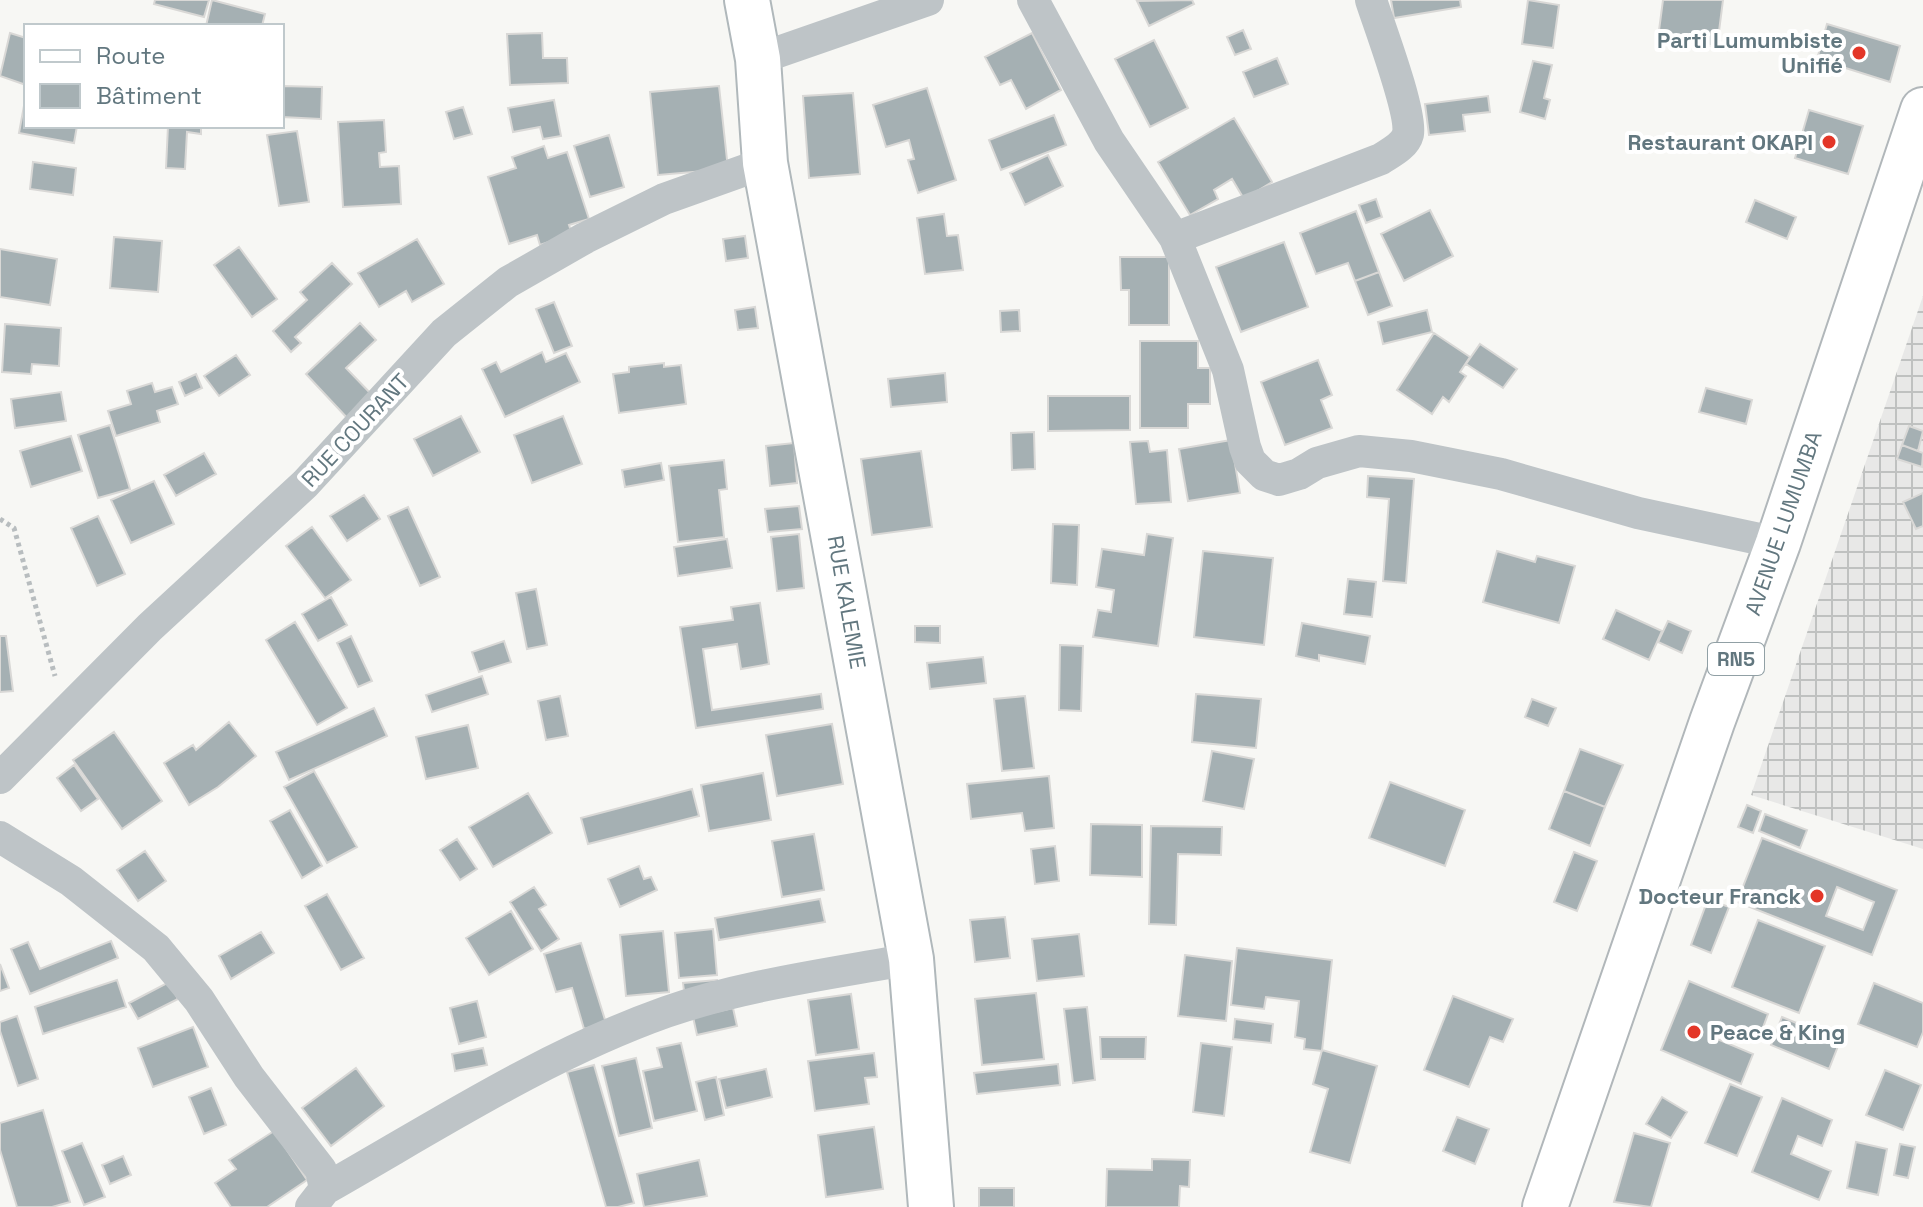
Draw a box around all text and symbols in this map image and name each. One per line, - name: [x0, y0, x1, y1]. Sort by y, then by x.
- legend: [24, 24, 284, 128]
- place label: Parti Lumumbiste Unifié: [1657, 26, 1843, 79]
- text: Route: [96, 40, 165, 71]
- marker: Parti Lumumbiste Unifié: [1850, 44, 1868, 62]
- text: Bâtiment: [96, 80, 202, 111]
- place label: Restaurant OKAPI: [1627, 128, 1813, 156]
- marker: Restaurant OKAPI: [1820, 133, 1838, 151]
- street label: RUE COURANT: [295, 367, 415, 493]
- street label: AVENUE LUMUMBA: [1738, 427, 1828, 619]
- street label: RUE KALEMIE: [821, 533, 873, 671]
- road number: RN5: [1708, 643, 1764, 675]
- place label: Docteur Franck: [1638, 882, 1802, 910]
- marker: Docteur Franck: [1808, 887, 1826, 905]
- place label: Peace & King: [1710, 1018, 1845, 1046]
- marker: Peace & King: [1685, 1023, 1703, 1041]

